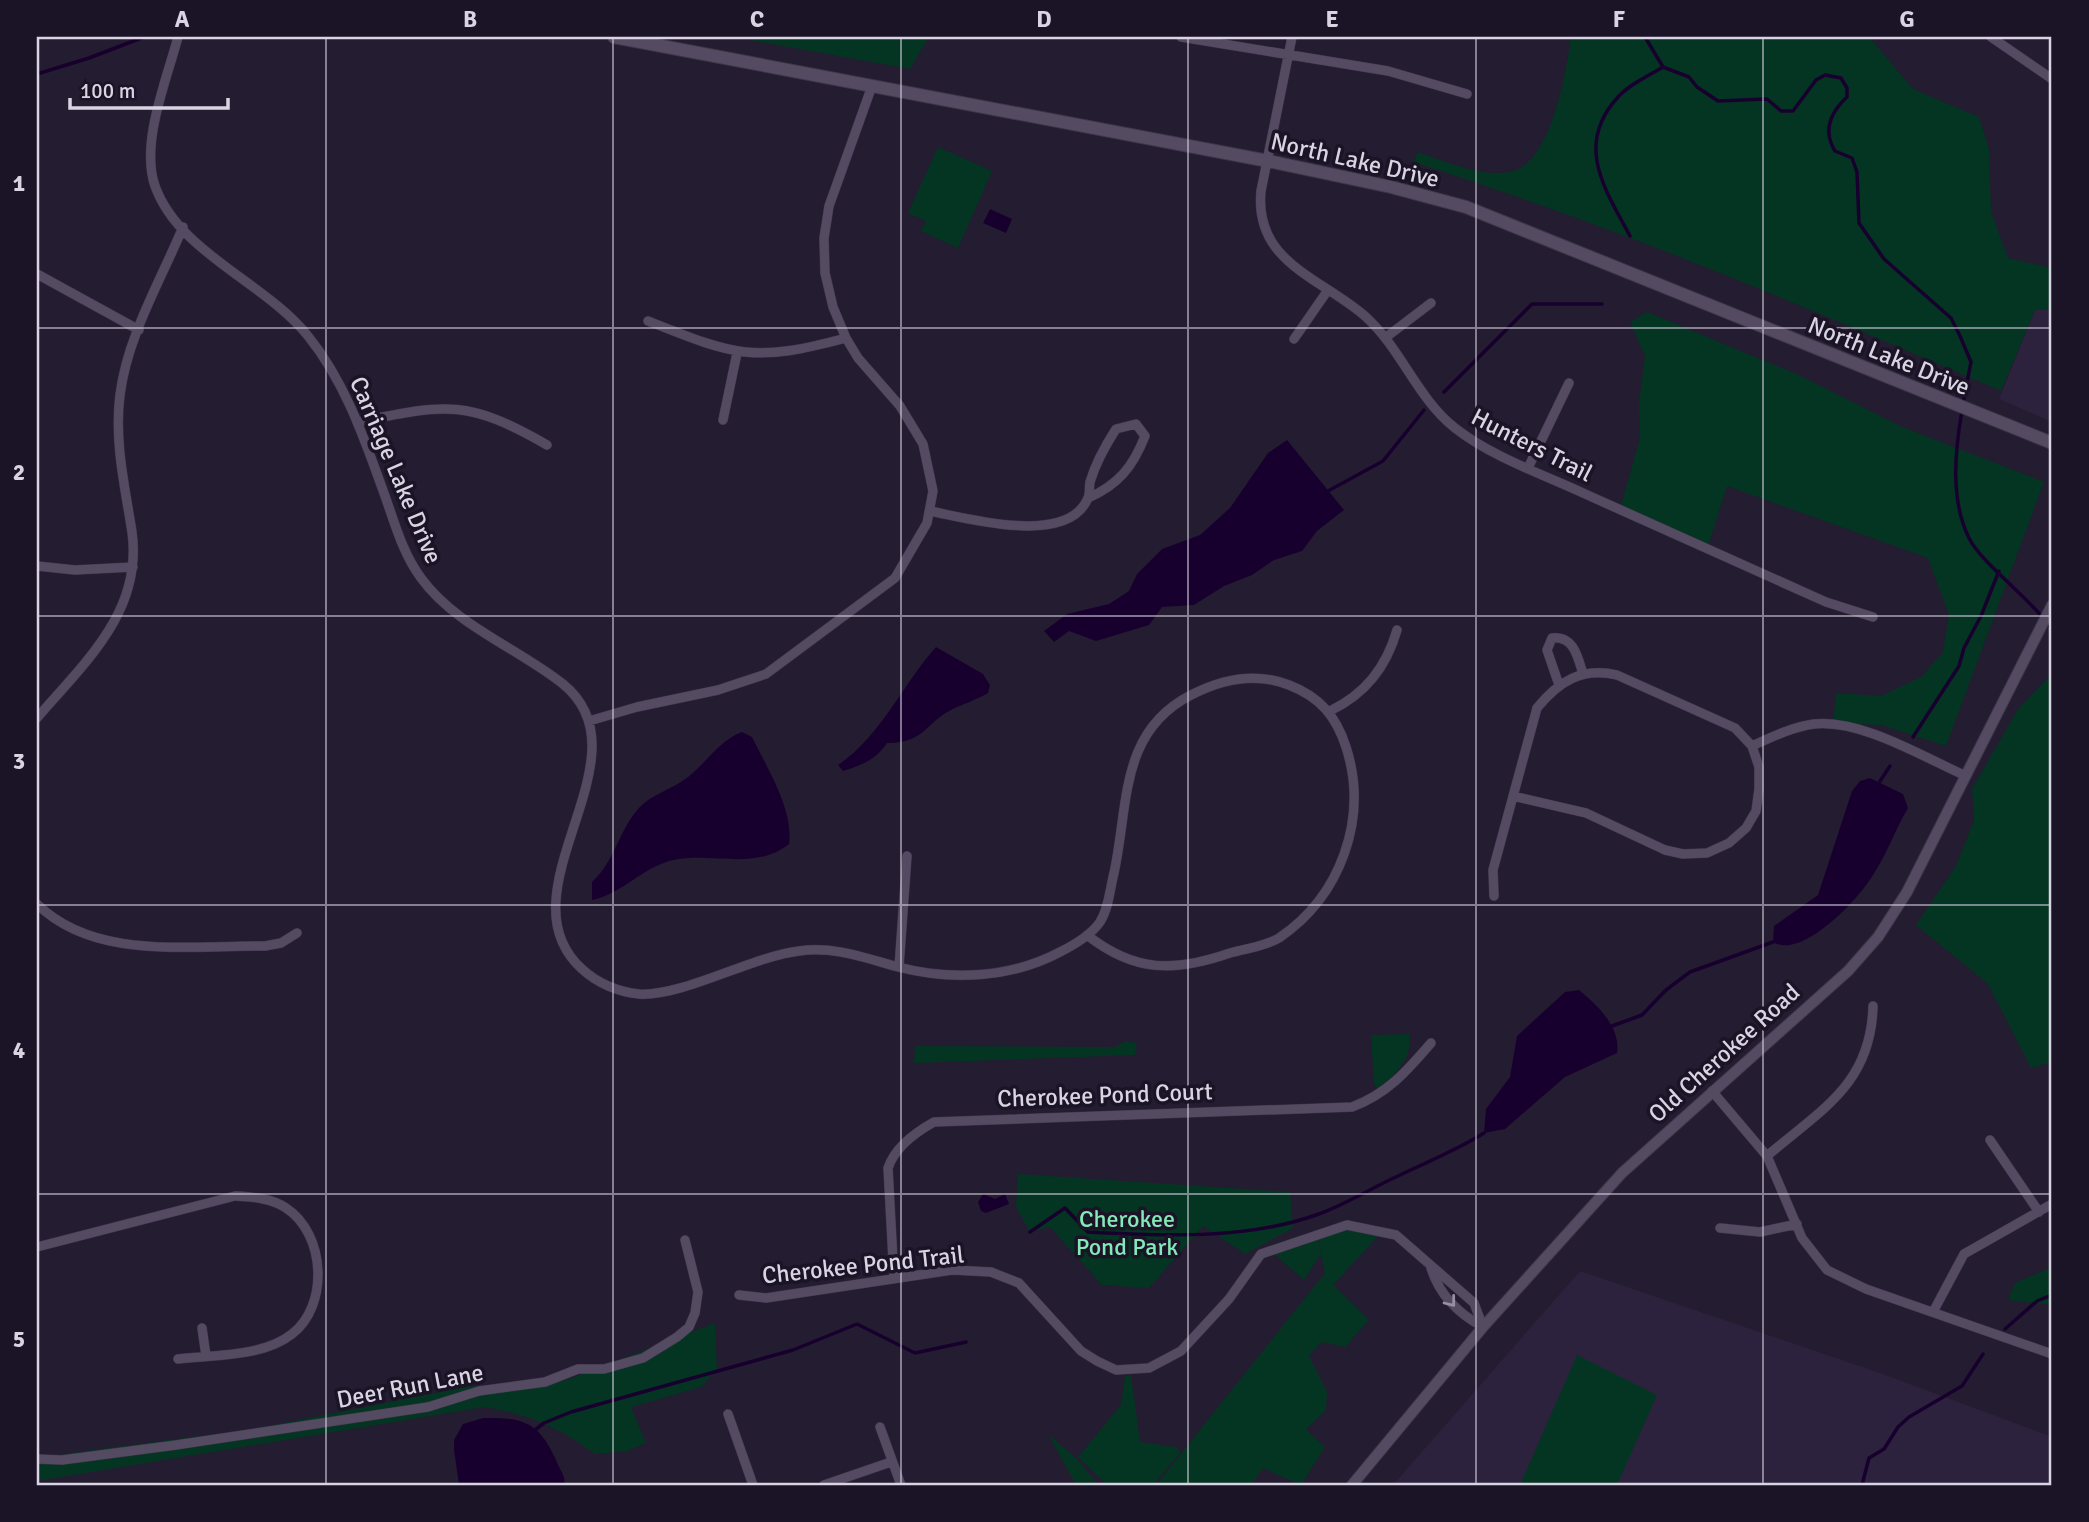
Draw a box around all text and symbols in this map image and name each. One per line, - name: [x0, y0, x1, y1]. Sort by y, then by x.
- text: A: [175, 5, 190, 34]
- text: B: [463, 5, 477, 34]
- text: C: [750, 5, 764, 34]
- text: D: [1036, 5, 1052, 34]
- text: E: [1325, 5, 1339, 34]
- text: F: [1613, 5, 1625, 34]
- text: G: [1899, 5, 1915, 34]
- scale bar: [70, 66, 228, 110]
- text: 100 m: [80, 78, 135, 104]
- street label: North Lake Drive: [1268, 126, 1442, 194]
- text: 1: [13, 169, 25, 198]
- street label: North Lake Drive: [1804, 310, 1974, 402]
- street label: Carriage Lake Drive: [343, 372, 449, 568]
- street label: Hunters Trail: [1466, 402, 1598, 488]
- text: 2: [13, 458, 25, 487]
- text: 3: [13, 747, 25, 776]
- street label: Old Cherokee Road: [1642, 977, 1806, 1129]
- text: 4: [13, 1036, 25, 1065]
- street label: Cherokee Pond Court: [997, 1076, 1213, 1114]
- park label: Cherokee Pond Park: [1076, 1204, 1178, 1262]
- street label: Cherokee Pond Trail: [761, 1239, 965, 1291]
- one-way arrow: [1443, 1294, 1456, 1307]
- text: 5: [13, 1325, 25, 1354]
- street label: Deer Run Lane: [334, 1357, 486, 1415]

